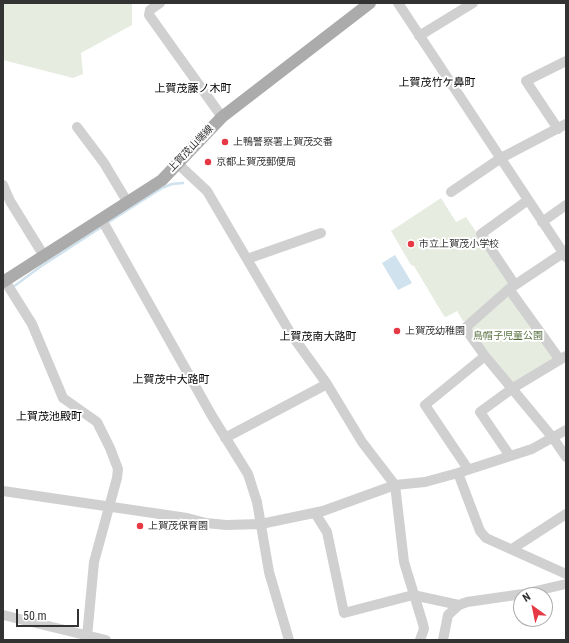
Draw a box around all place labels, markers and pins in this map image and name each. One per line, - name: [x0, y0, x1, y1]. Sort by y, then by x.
- place label: 上鴨警察署上賀茂交番: [233, 136, 333, 148]
- marker: 上鴨警察署上賀茂交番: [220, 137, 230, 147]
- place label: 京都上賀茂郵便局: [216, 156, 296, 168]
- marker: 京都上賀茂郵便局: [203, 157, 213, 167]
- place label: 市立上賀茂小学校: [419, 238, 499, 250]
- marker: 市立上賀茂小学校: [406, 239, 416, 249]
- place label: 上賀茂幼稚園: [405, 325, 465, 337]
- marker: 上賀茂幼稚園: [392, 326, 402, 336]
- place label: 上賀茂保育園: [148, 520, 208, 532]
- marker: 上賀茂保育園: [135, 521, 145, 531]

